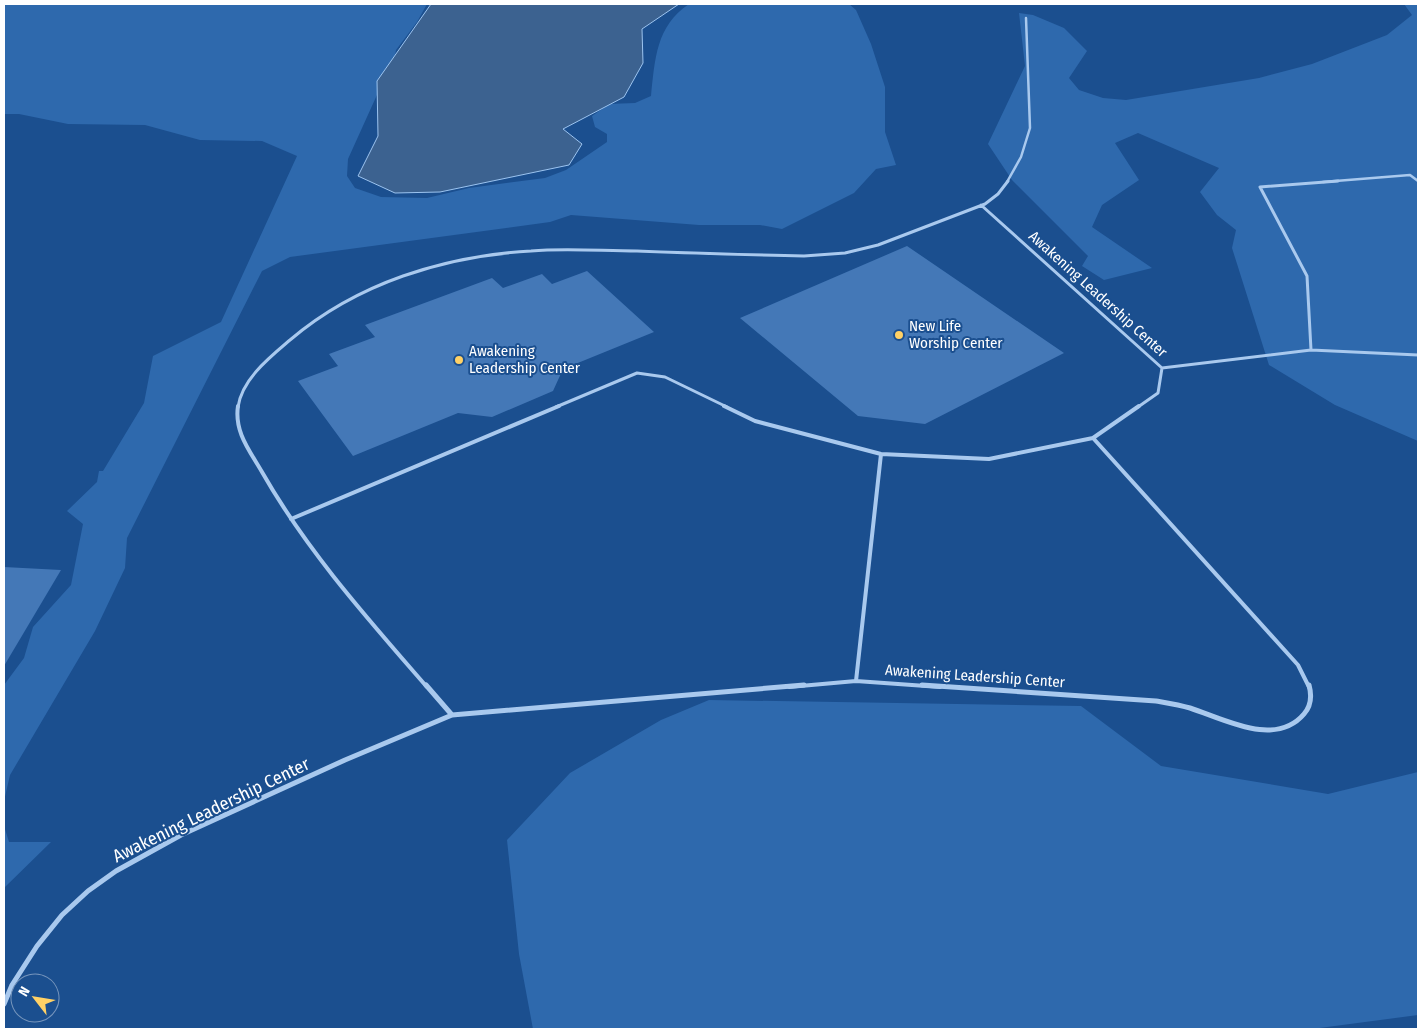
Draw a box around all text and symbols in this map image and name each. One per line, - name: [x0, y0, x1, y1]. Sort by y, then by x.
- street label: Awakening Leadership Center: [1025, 227, 1172, 362]
- place label: New Life Worship Center: [909, 317, 1003, 352]
- marker: New Life Worship Center: [893, 329, 905, 341]
- place label: Awakening Leadership Center: [469, 342, 581, 377]
- marker: Awakening Leadership Center: [453, 354, 465, 366]
- street label: Awakening Leadership Center: [884, 661, 1066, 691]
- street label: Awakening Leadership Center: [109, 752, 314, 867]
- north arrow: [10, 973, 60, 1023]
- text: N: [15, 984, 34, 1000]

